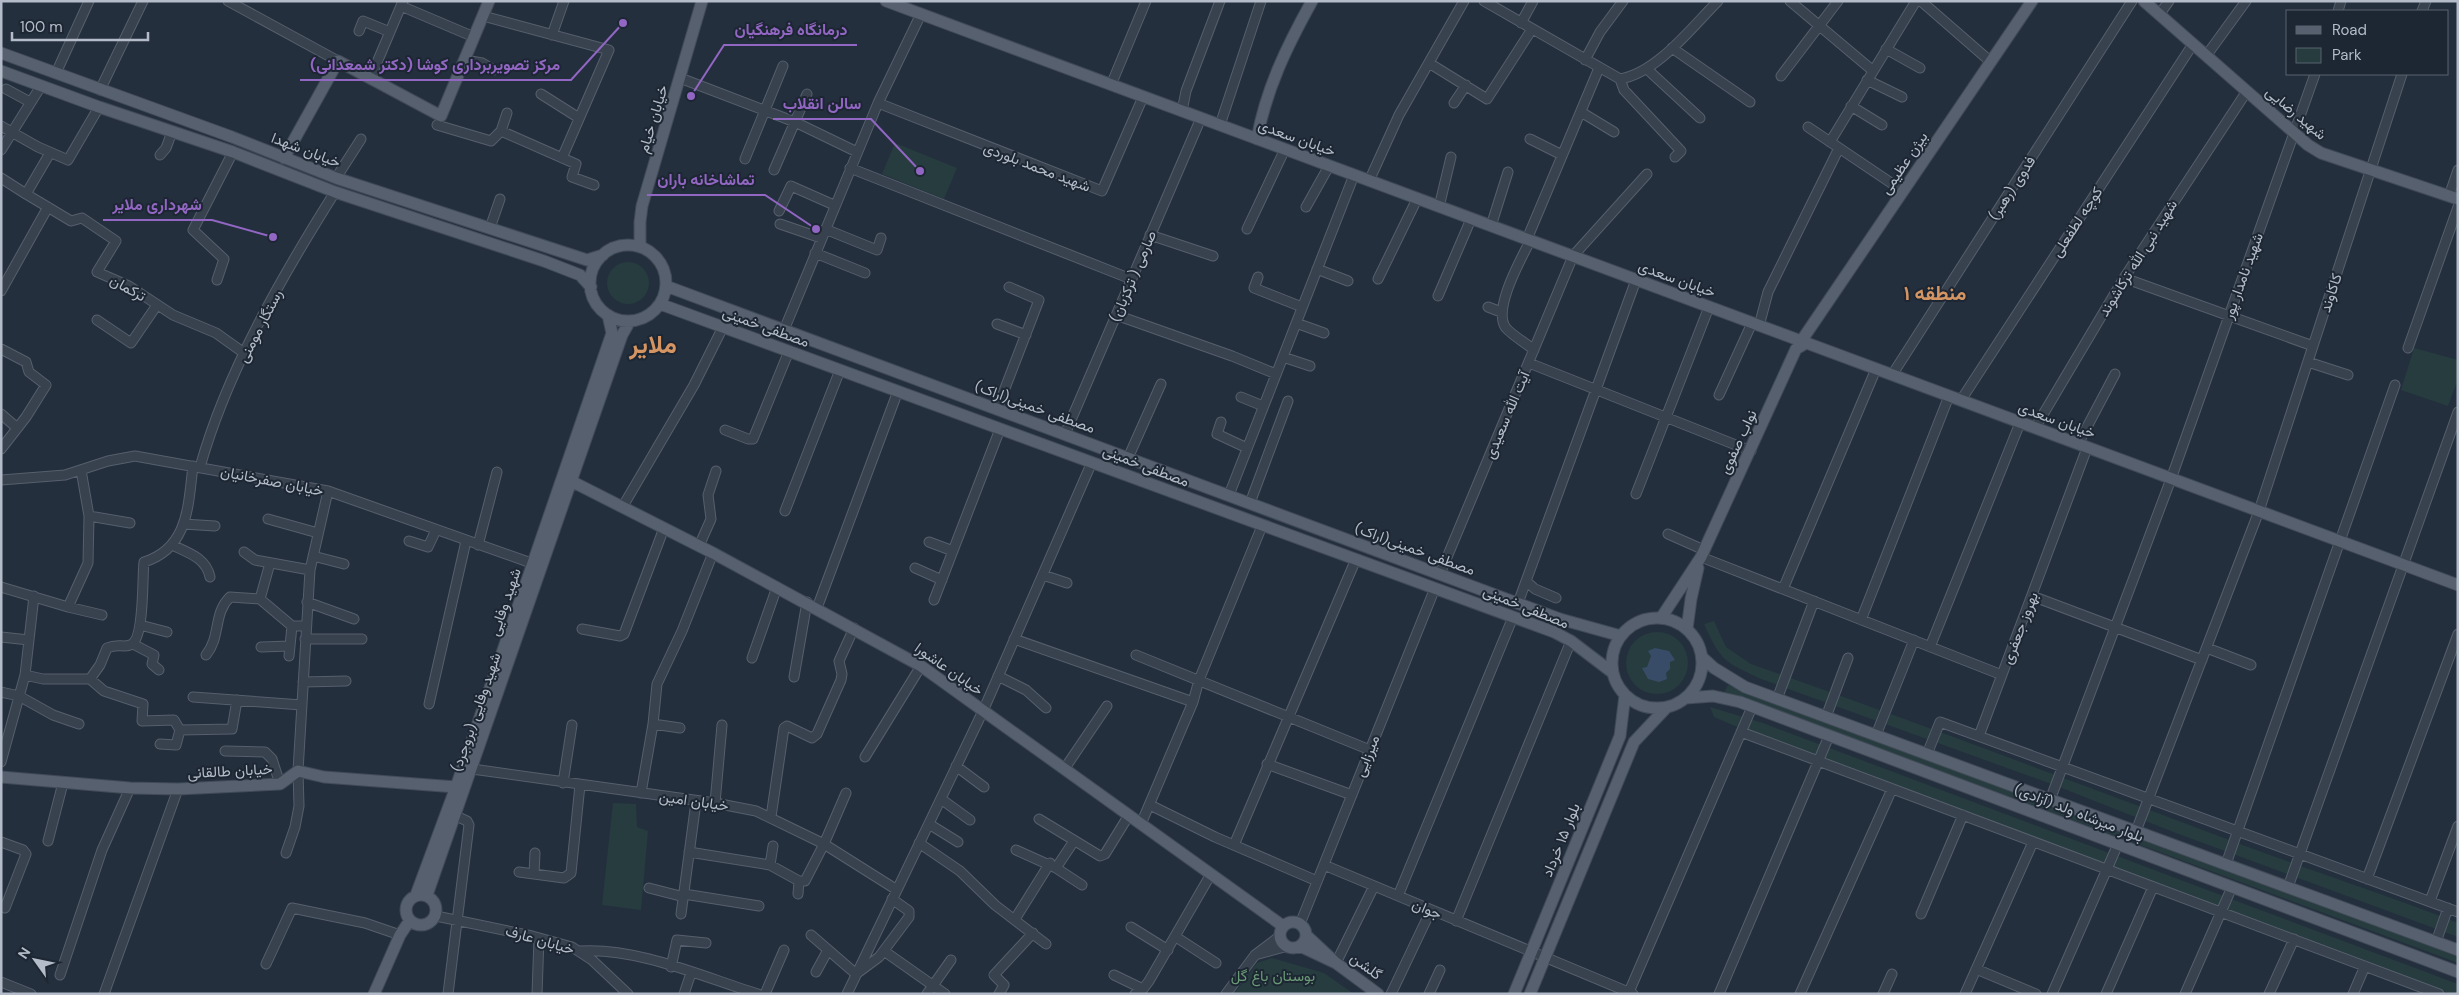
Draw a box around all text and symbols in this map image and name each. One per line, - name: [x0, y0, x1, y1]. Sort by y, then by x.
- scale bar: [12, 10, 149, 42]
- legend: [2286, 10, 2449, 75]
- callout: درمانگاه فرهنگیان: [724, 14, 857, 45]
- text: 100 m: [20, 17, 63, 37]
- text: درمانگاه فرهنگیان: [734, 19, 848, 40]
- text: Road: [2332, 20, 2367, 40]
- text: Park: [2332, 45, 2362, 65]
- callout: مرکز تصویربرداری کوشا (دکتر شمعدانی): [300, 49, 571, 80]
- text: مرکز تصویربرداری کوشا (دکتر شمعدانی): [310, 54, 560, 75]
- street label: خیابان خیام: [633, 82, 673, 156]
- street label: شهید رضایی: [2261, 82, 2331, 144]
- callout: سالن انقلاب: [773, 88, 871, 119]
- text: سالن انقلاب: [783, 93, 861, 114]
- street label: خیابان سعدی: [1256, 115, 1338, 161]
- street label: خیابان شهدا: [268, 128, 344, 172]
- street label: بیژن عظیمی: [1876, 128, 1932, 198]
- street label: شهید محمد بلوردی: [981, 137, 1094, 197]
- street label: فدوی (رهبر): [1984, 152, 2040, 224]
- callout: تماشاخانه باران: [647, 164, 765, 195]
- text: تماشاخانه باران: [657, 169, 755, 190]
- street label: کوچه لطفعلی: [2047, 183, 2107, 261]
- callout: شهرداری ملایر: [103, 189, 212, 220]
- text: شهرداری ملایر: [111, 194, 202, 215]
- street label: شهید نبی الله ترکاشوند: [2094, 196, 2182, 320]
- street label: صارمی ( ترکزبان): [1105, 227, 1161, 325]
- street label: شهید نامدار پور: [2218, 230, 2268, 323]
- street label: خیابان سعدی: [1636, 256, 1718, 302]
- street label: ترکمان: [106, 270, 150, 306]
- street label: کاکاوند: [2315, 271, 2347, 315]
- district label: منطقه ۱: [1904, 280, 1966, 306]
- street label: رستگار مومنی: [233, 286, 287, 366]
- street label: مصطفی خمینی: [720, 302, 812, 352]
- district label: ملایر: [628, 328, 677, 361]
- street label: آیت الله سعیدی: [1480, 367, 1535, 462]
- street label: مصطفی خمینی(اراک): [972, 376, 1098, 438]
- street label: خیابان سعدی: [2016, 397, 2098, 443]
- street label: نواب صفوی: [1714, 407, 1762, 477]
- street label: مصطفی خمینی: [1100, 440, 1192, 492]
- street label: خیابان صفرخانیان: [219, 461, 325, 501]
- street label: مصطفی خمینی(اراک): [1352, 518, 1478, 580]
- street label: شهید وفایی: [484, 565, 526, 639]
- street label: مصطفی خمینی: [1480, 581, 1572, 633]
- street label: بهروز جعفری: [1997, 589, 2043, 667]
- street label: خیابان عاشورا: [911, 638, 987, 700]
- street label: شهید وفایی (بروجرد): [446, 650, 506, 774]
- street label: میرزایی: [1350, 732, 1384, 780]
- street label: خیابان طالقانی: [187, 759, 273, 783]
- street label: بلوار میرشاه ولد (آزادی): [2012, 779, 2146, 847]
- street label: خیابان امین: [658, 786, 730, 816]
- street label: بلوار ۱۵ خرداد: [1537, 800, 1585, 880]
- street label: جوان: [1409, 894, 1445, 924]
- street label: خیابان عارف: [503, 921, 577, 959]
- north arrow: [10, 935, 60, 985]
- text: N: [14, 944, 34, 962]
- street label: گلشن: [1346, 948, 1386, 985]
- park label: بوستان باغ گل: [1231, 966, 1315, 987]

